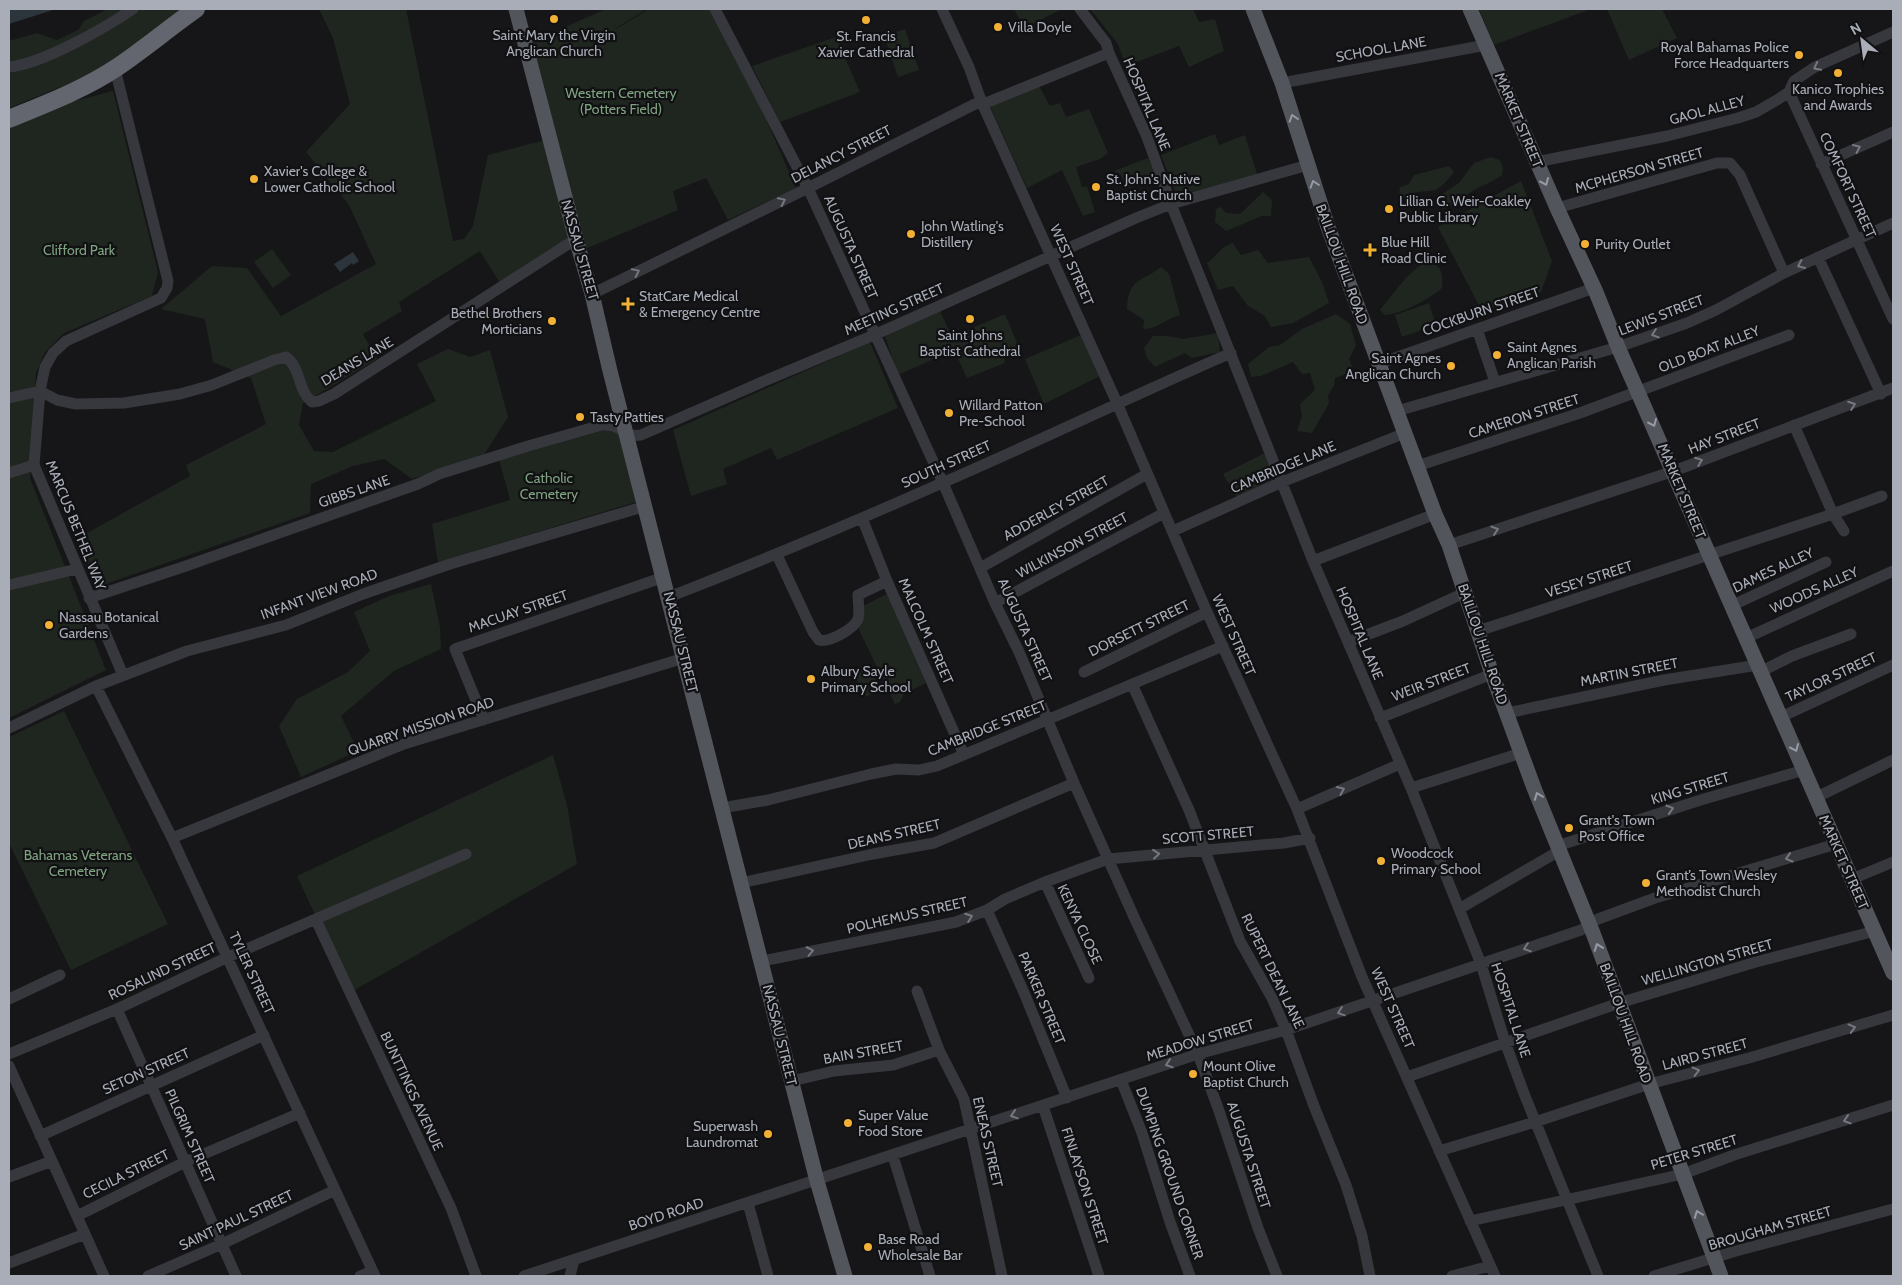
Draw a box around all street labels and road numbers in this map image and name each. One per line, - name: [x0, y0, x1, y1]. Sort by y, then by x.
- street label: SCHOOL LANE: [1334, 32, 1428, 66]
- street label: HOSPITAL LANE: [1119, 55, 1175, 153]
- street label: MARKET STREET: [1491, 70, 1547, 171]
- street label: GAOL ALLEY: [1667, 91, 1748, 129]
- street label: DELANCY STREET: [788, 121, 895, 187]
- street label: COMFORT STREET: [1816, 129, 1881, 241]
- street label: MCPHERSON STREET: [1573, 143, 1706, 197]
- street label: AUGUSTA STREET: [820, 192, 882, 302]
- street label: NASSAU STREET: [557, 198, 603, 303]
- street label: BAILLOU HILL ROAD: [1312, 201, 1372, 327]
- street label: WEST STREET: [1046, 222, 1098, 309]
- street label: MEETING STREET: [841, 279, 947, 339]
- street label: COCKBURN STREET: [1420, 282, 1542, 339]
- street label: LEWIS STREET: [1616, 290, 1707, 340]
- street label: OLD BOAT ALLEY: [1656, 321, 1763, 377]
- street label: DEANS LANE: [318, 332, 397, 390]
- street label: CAMERON STREET: [1466, 389, 1582, 442]
- street label: HAY STREET: [1685, 414, 1763, 458]
- street label: SOUTH STREET: [898, 436, 994, 492]
- street label: CAMBRIDGE LANE: [1228, 437, 1339, 497]
- street label: MARKET STREET: [1654, 441, 1710, 542]
- street label: MARCUS BETHEL WAY: [42, 458, 111, 593]
- street label: GIBBS LANE: [316, 470, 392, 512]
- street label: ADDERLEY STREET: [1000, 471, 1112, 544]
- street label: WILKINSON STREET: [1013, 508, 1132, 582]
- street label: DAMES ALLEY: [1730, 543, 1817, 597]
- street label: VESEY STREET: [1543, 556, 1635, 602]
- street label: WOODS ALLEY: [1767, 562, 1862, 617]
- street label: INFANT VIEW ROAD: [258, 564, 380, 624]
- street label: MALCOLM STREET: [894, 575, 958, 687]
- street label: AUGUSTA STREET: [994, 575, 1056, 685]
- street label: BAILLOU HILL ROAD: [1454, 581, 1512, 707]
- street label: HOSPITAL LANE: [1332, 584, 1388, 682]
- street label: MACUAY STREET: [466, 585, 571, 636]
- street label: NASSAU STREET: [660, 590, 702, 695]
- street label: WEST STREET: [1208, 592, 1260, 679]
- street label: DORSETT STREET: [1085, 595, 1193, 660]
- street label: TAYLOR STREET: [1783, 648, 1880, 706]
- street label: MARTIN STREET: [1579, 654, 1680, 690]
- street label: WEIR STREET: [1389, 658, 1474, 705]
- street label: QUARRY MISSION ROAD: [345, 692, 497, 760]
- street label: CAMBRIDGE STREET: [925, 696, 1049, 760]
- street label: KING STREET: [1649, 767, 1732, 808]
- street label: MARKET STREET: [1815, 812, 1873, 913]
- street label: DEANS STREET: [846, 814, 943, 853]
- street label: SCOTT STREET: [1161, 822, 1255, 848]
- street label: KENYA CLOSE: [1054, 881, 1107, 967]
- street label: POLHEMUS STREET: [845, 892, 970, 938]
- street label: RUPERT DEAN LANE: [1237, 910, 1309, 1032]
- street label: TYLER STREET: [225, 929, 279, 1018]
- street label: WELLINGTON STREET: [1639, 934, 1775, 989]
- street label: ROSALIND STREET: [105, 938, 219, 1004]
- street label: PARKER STREET: [1014, 949, 1070, 1048]
- street label: HOSPITAL LANE: [1487, 960, 1535, 1060]
- street label: BAILLOU HILL ROAD: [1596, 960, 1656, 1086]
- street label: WEST STREET: [1367, 965, 1419, 1052]
- street label: NASSAU STREET: [759, 983, 801, 1088]
- street label: MEADOW STREET: [1144, 1015, 1257, 1065]
- street label: BUNTTINGS AVENUE: [376, 1029, 448, 1154]
- street label: LAIRD STREET: [1660, 1034, 1750, 1074]
- street label: BAIN STREET: [822, 1036, 905, 1068]
- street label: SETON STREET: [99, 1043, 193, 1098]
- street label: DUMPING GROUND CORNER: [1132, 1084, 1208, 1262]
- street label: PILGRIM STREET: [161, 1086, 219, 1186]
- street label: ENEAS STREET: [969, 1095, 1007, 1190]
- street label: AUGUSTA STREET: [1223, 1099, 1275, 1211]
- street label: FINLAYSON STREET: [1058, 1125, 1113, 1248]
- street label: PETER STREET: [1649, 1130, 1740, 1174]
- street label: CECILA STREET: [80, 1145, 173, 1203]
- street label: SAINT PAUL STREET: [176, 1185, 296, 1254]
- street label: BOYD ROAD: [626, 1193, 706, 1235]
- street label: BROUGHAM STREET: [1706, 1202, 1834, 1254]

